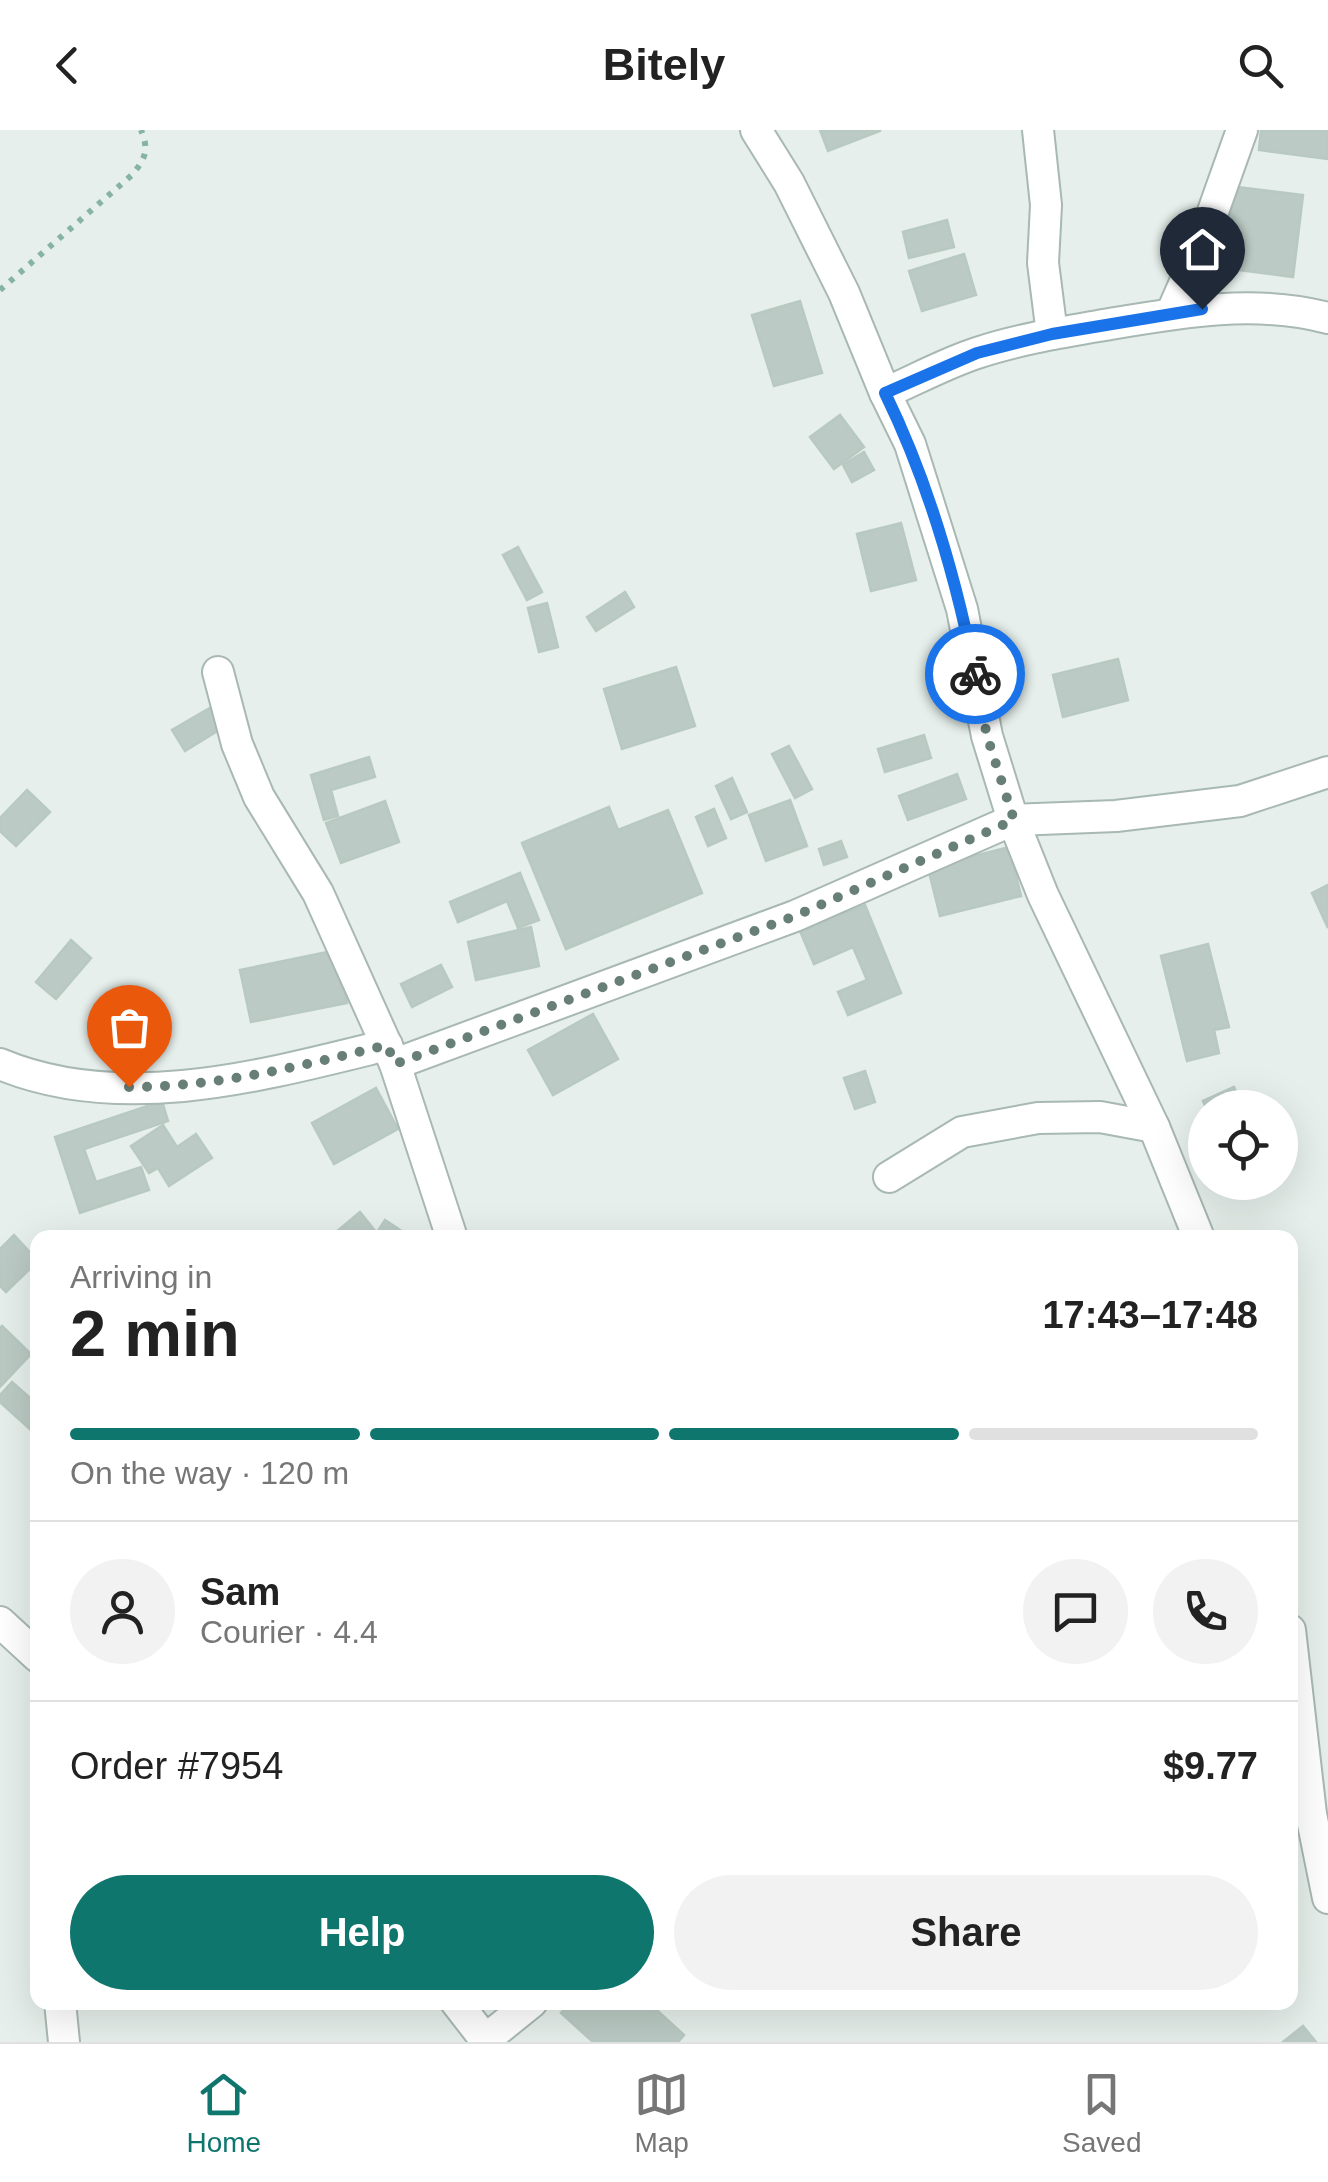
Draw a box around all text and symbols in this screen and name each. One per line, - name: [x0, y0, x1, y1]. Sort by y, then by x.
- icon: back: [40, 38, 95, 93]
- icon: search: [1233, 38, 1288, 93]
- text: Bitely: [603, 39, 725, 90]
- pin: [1160, 207, 1245, 310]
- icon: home: [1175, 222, 1230, 277]
- courier: [925, 624, 1025, 724]
- icon: bike: [948, 647, 1003, 702]
- pin: [87, 985, 172, 1088]
- icon: bag: [102, 1000, 157, 1055]
- map controls: [1188, 1090, 1298, 1200]
- button: locate: [1188, 1090, 1298, 1200]
- text: Arriving in: [70, 1259, 212, 1295]
- text: 17:43–17:48: [1042, 1294, 1258, 1336]
- text: 2 min: [70, 1297, 240, 1370]
- text: On the way · 120 m: [70, 1455, 349, 1491]
- button: person: [70, 1559, 175, 1664]
- button: chat: [1023, 1559, 1128, 1664]
- button: phone: [1153, 1559, 1258, 1664]
- text: Sam: [200, 1571, 280, 1613]
- text: Courier · 4.4: [200, 1614, 378, 1650]
- text: Order #7954: [70, 1745, 283, 1787]
- text: $9.77: [1163, 1745, 1258, 1787]
- button: Help: [70, 1875, 654, 1990]
- button: Share: [674, 1875, 1258, 1990]
- tab: Home: [186, 2067, 261, 2159]
- tab: Map: [634, 2067, 689, 2159]
- tab: Saved: [1062, 2067, 1141, 2159]

